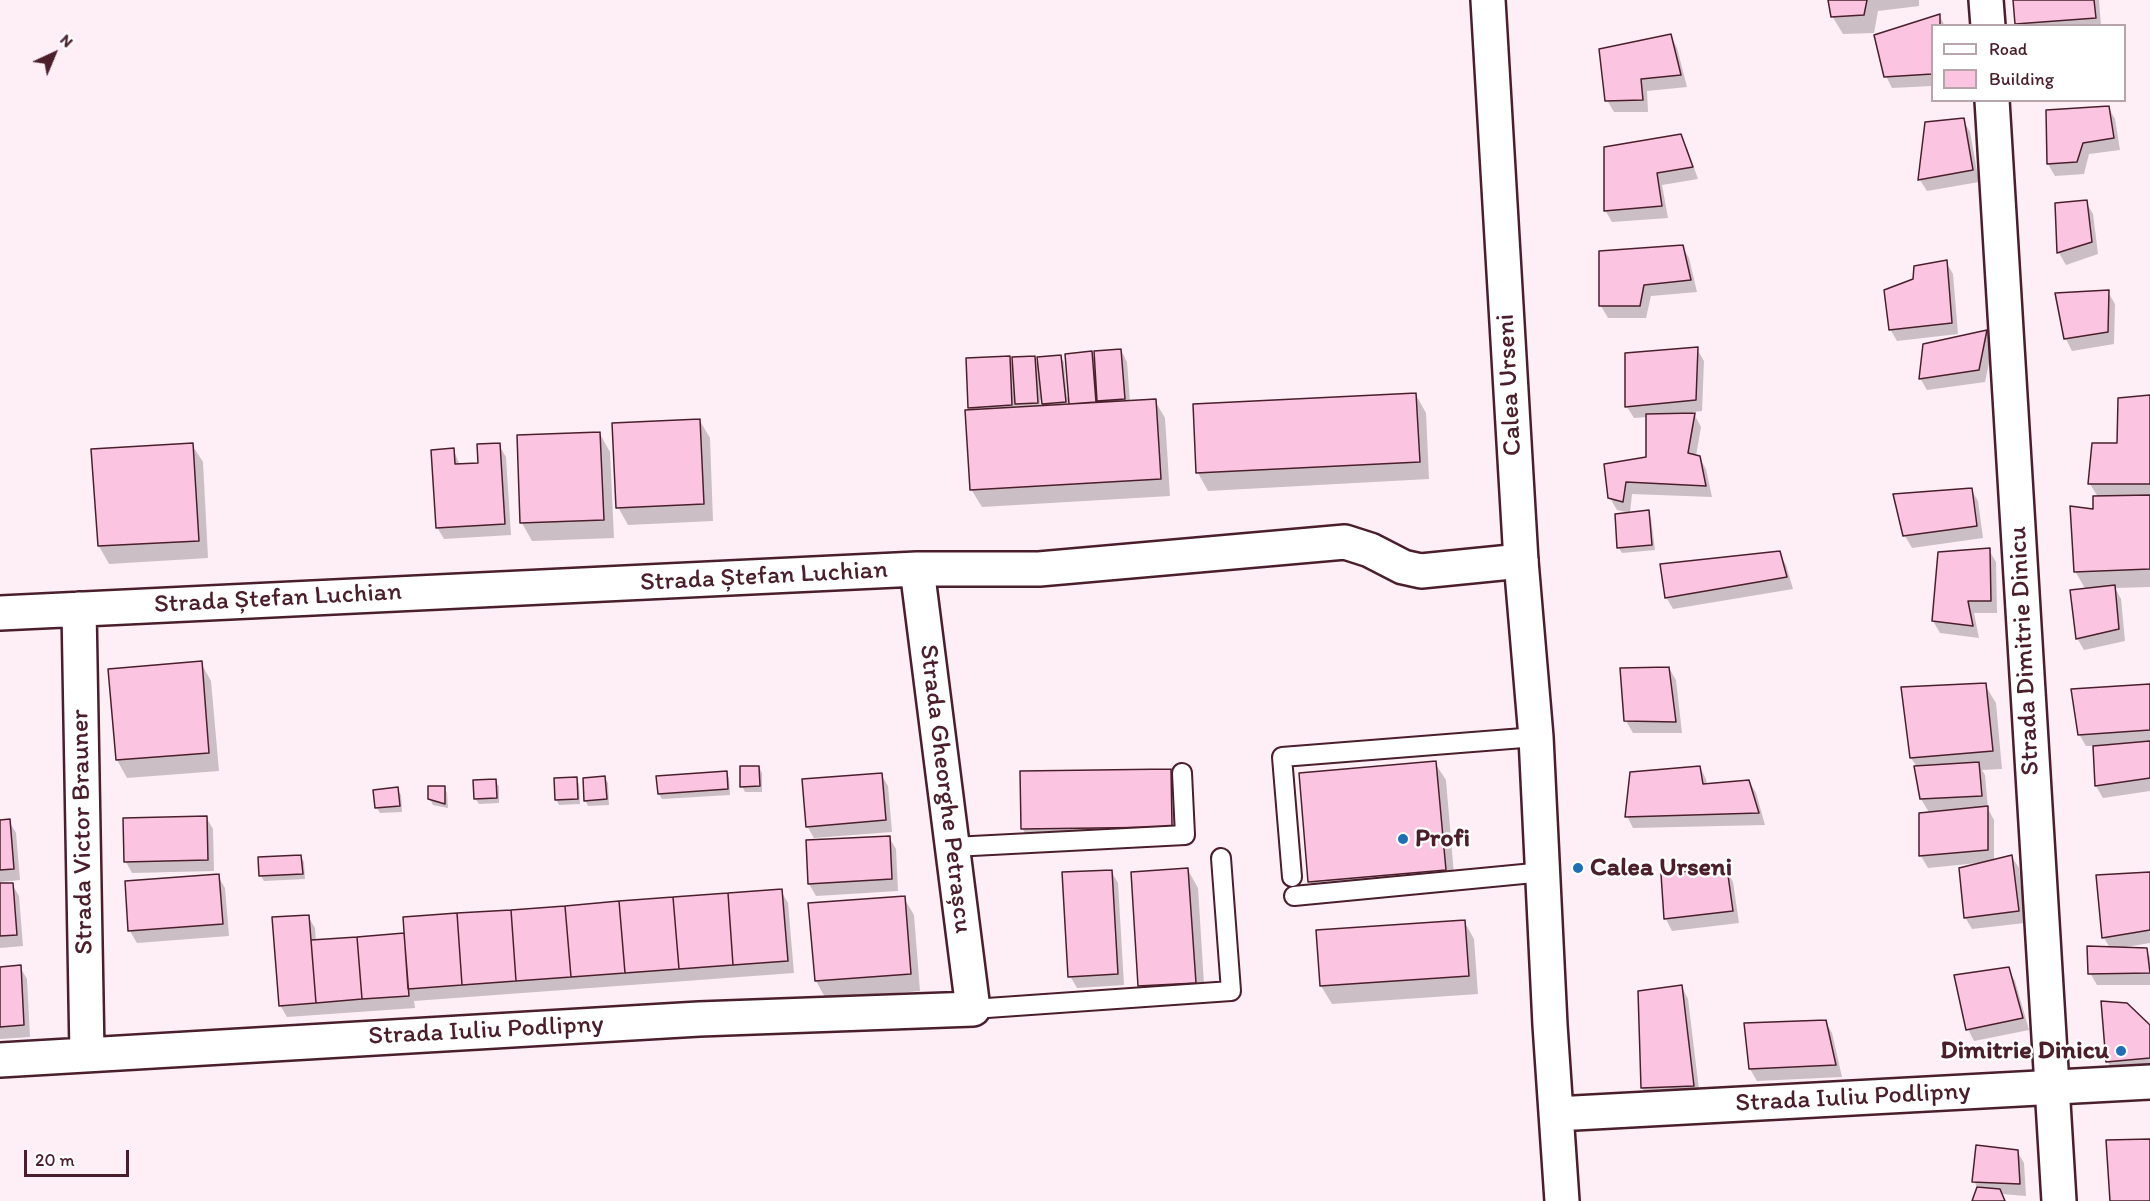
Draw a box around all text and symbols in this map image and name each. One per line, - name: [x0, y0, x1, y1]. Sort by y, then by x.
- north arrow: [24, 24, 84, 84]
- legend: [1931, 24, 2126, 102]
- text: N: [56, 30, 77, 51]
- text: Road: [1989, 38, 2028, 60]
- text: Building: [1989, 68, 2054, 90]
- street label: Calea Urseni: [1491, 313, 1529, 457]
- street label: Strada Dimitrie Dinicu: [2003, 526, 2047, 776]
- street label: Strada Ștefan Luchian: [639, 555, 889, 599]
- street label: Strada Ștefan Luchian: [153, 577, 403, 621]
- street label: Strada Gheorghe Petrașcu: [912, 643, 978, 935]
- street label: Strada Victor Brauner: [65, 709, 101, 955]
- place label: Profi: [1415, 823, 1470, 855]
- marker: Profi: [1396, 832, 1410, 846]
- place label: Calea Urseni: [1590, 852, 1732, 884]
- marker: Calea Urseni: [1571, 861, 1585, 875]
- street label: Strada Iuliu Podlipny: [368, 1009, 604, 1053]
- place label: Dimitrie Dinicu: [1940, 1035, 2109, 1067]
- marker: Dimitrie Dinicu: [2114, 1044, 2128, 1058]
- street label: Strada Iuliu Podlipny: [1735, 1076, 1971, 1120]
- scale bar: [27, 1138, 132, 1176]
- text: 20 m: [35, 1149, 75, 1171]

